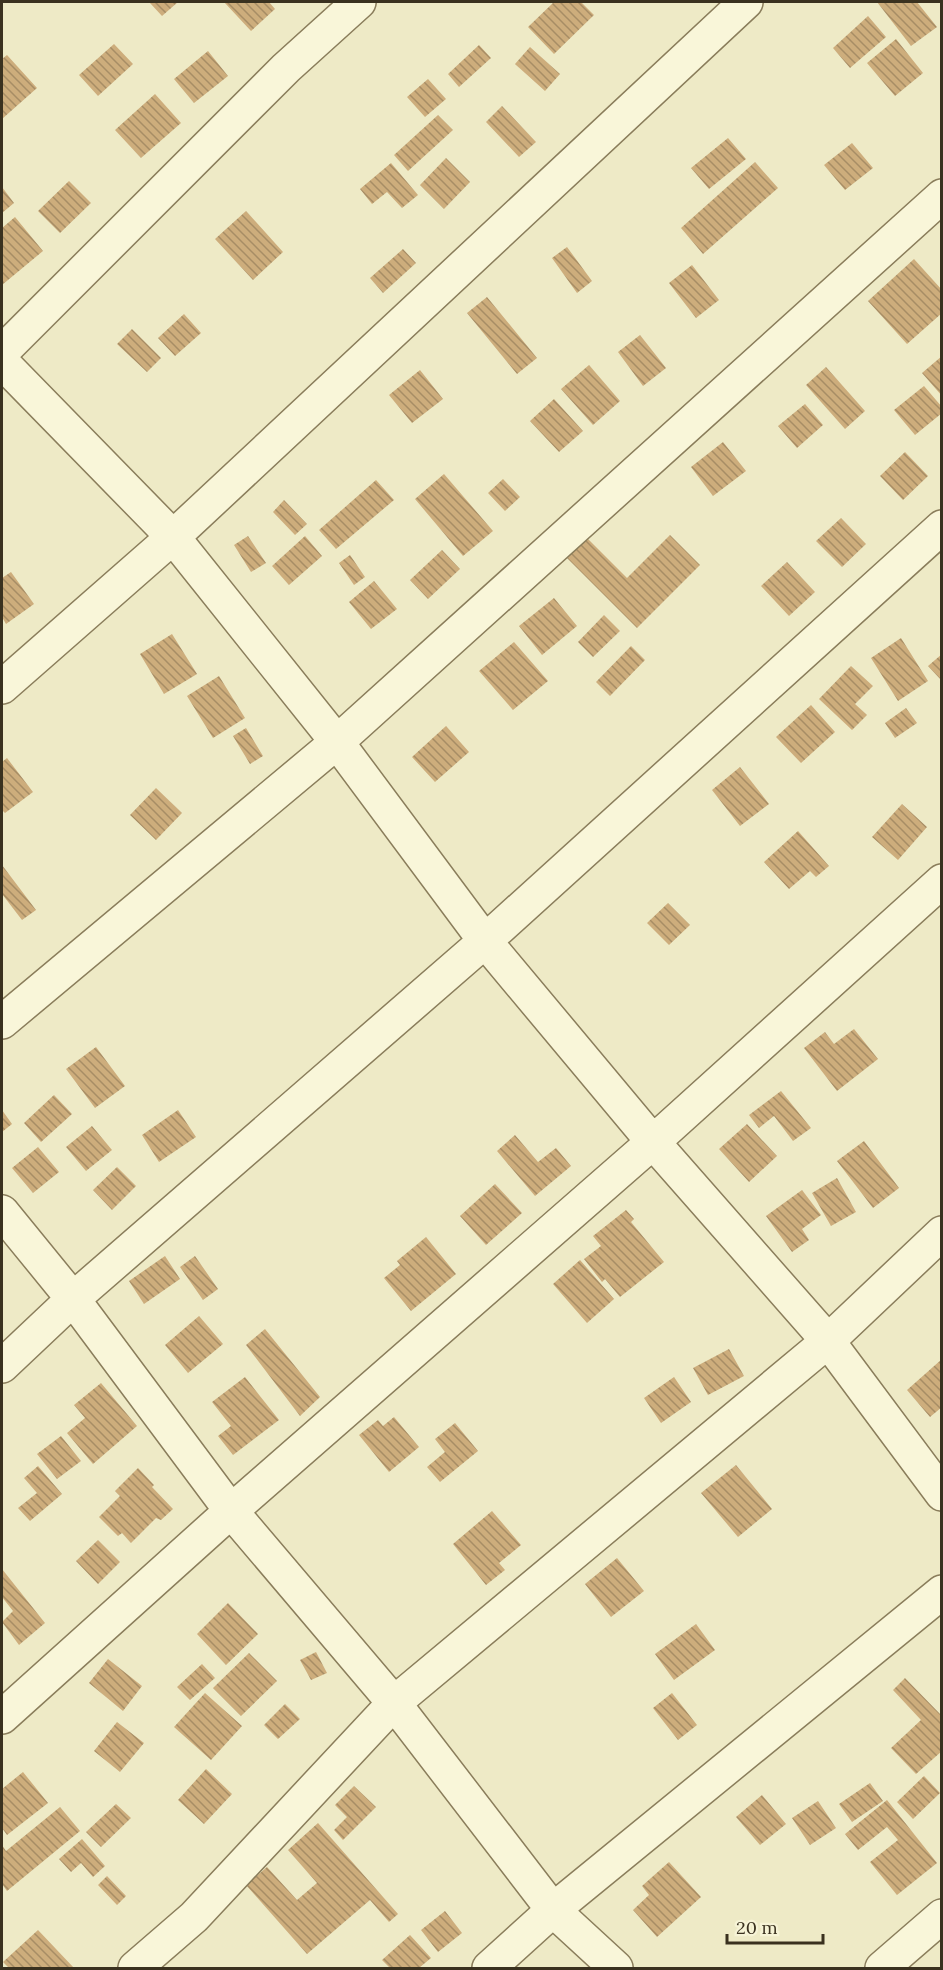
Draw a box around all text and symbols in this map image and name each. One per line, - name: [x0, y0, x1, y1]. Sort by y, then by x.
- scale bar: [727, 1907, 823, 1945]
- text: 20 m: [736, 1916, 778, 1939]

